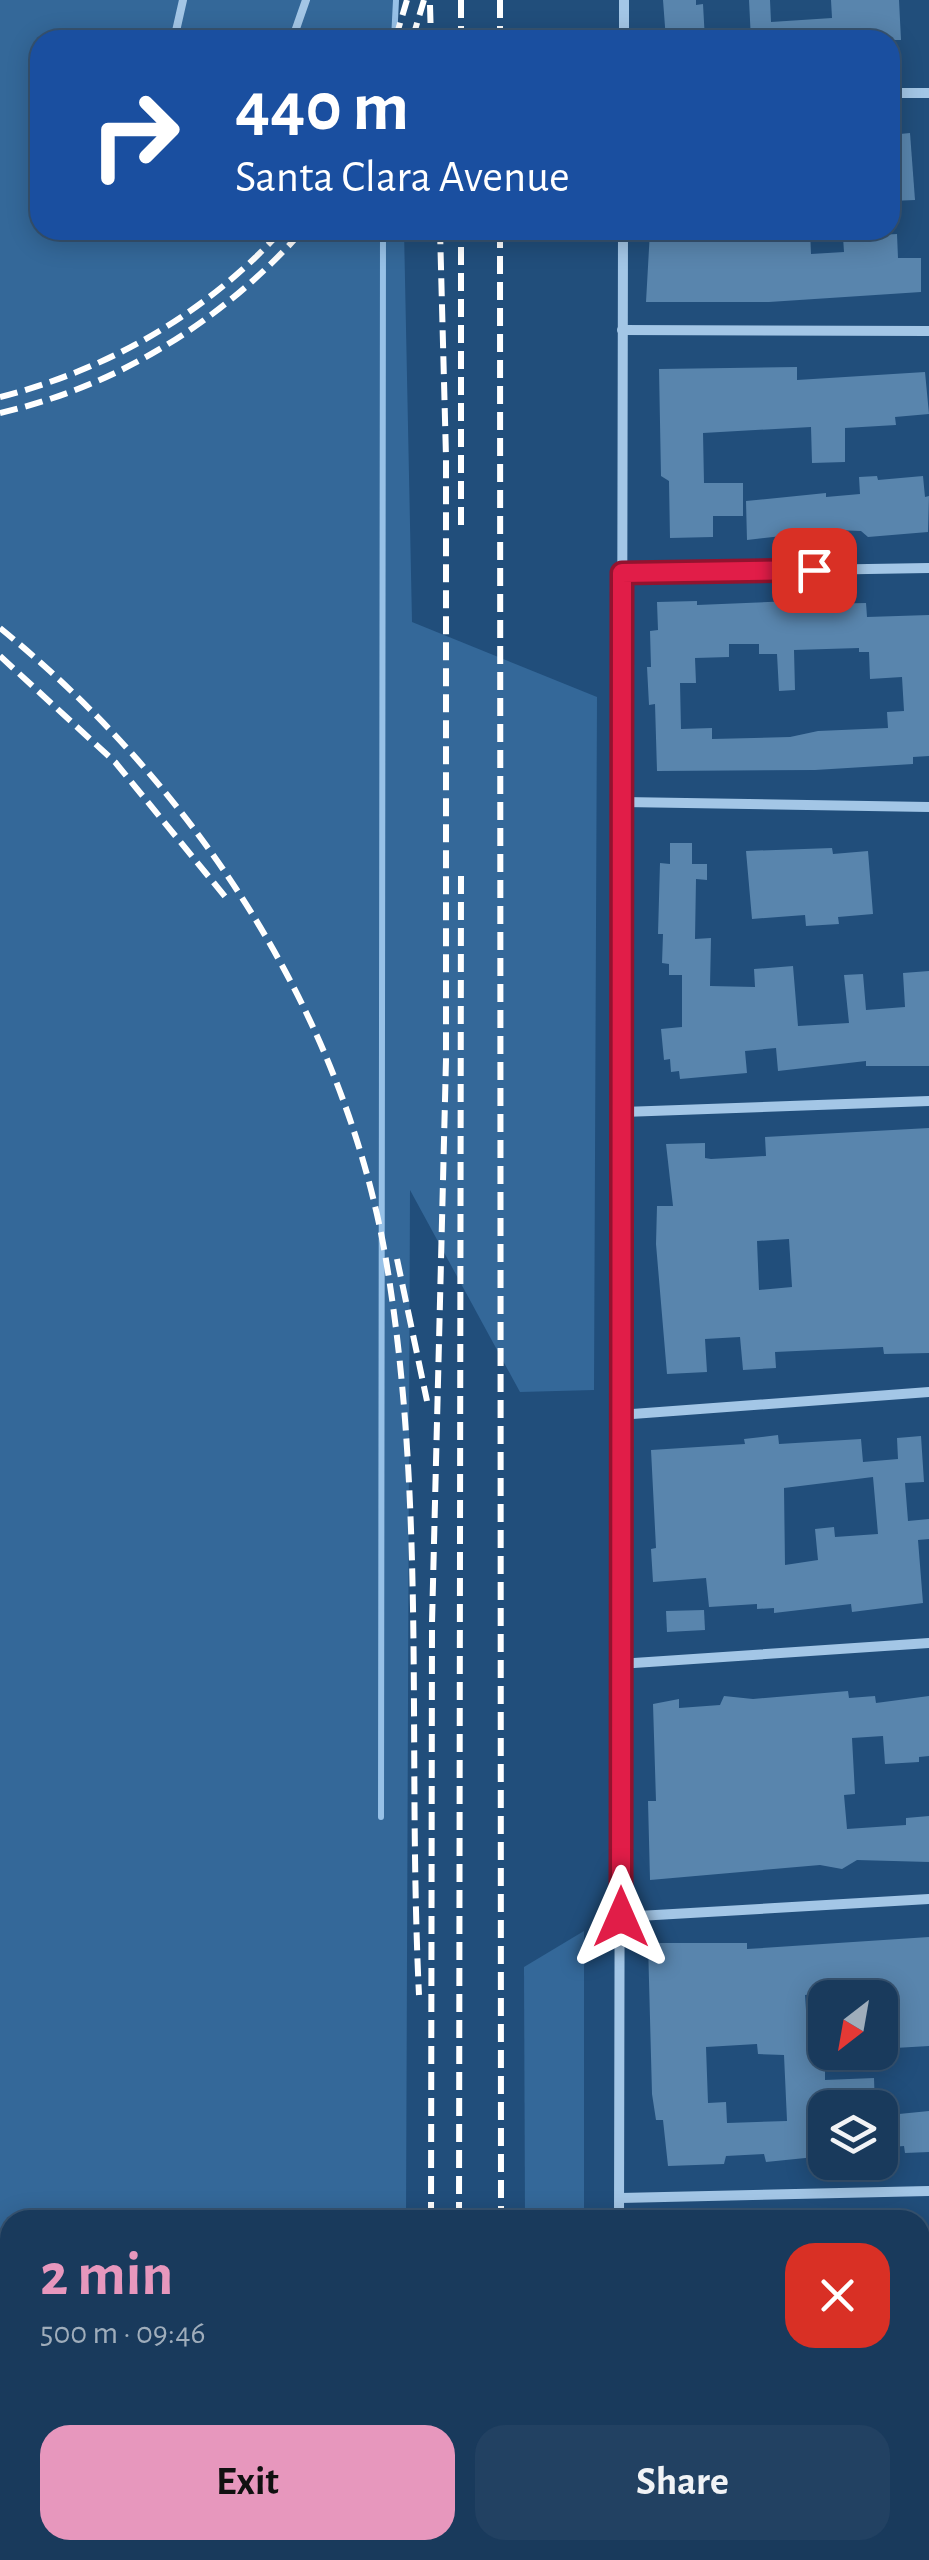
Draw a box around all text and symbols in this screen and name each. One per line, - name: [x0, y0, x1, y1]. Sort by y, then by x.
- icon: right: [70, 70, 200, 200]
- text: 440 m: [235, 73, 409, 143]
- text: Santa Clara Avenue: [235, 155, 570, 200]
- pin: [772, 528, 857, 613]
- icon: arrive: [787, 543, 842, 598]
- position arrow: [569, 1865, 673, 1969]
- north arrow: [808, 1980, 898, 2070]
- map controls: [808, 1980, 898, 2180]
- button: layers: [808, 2090, 898, 2180]
- button: close: [785, 2243, 890, 2348]
- text: 2 min: [40, 2246, 173, 2306]
- text: 500 m · 09:46: [40, 2317, 206, 2349]
- button: Exit: [40, 2425, 455, 2540]
- button: Share: [475, 2425, 890, 2540]

